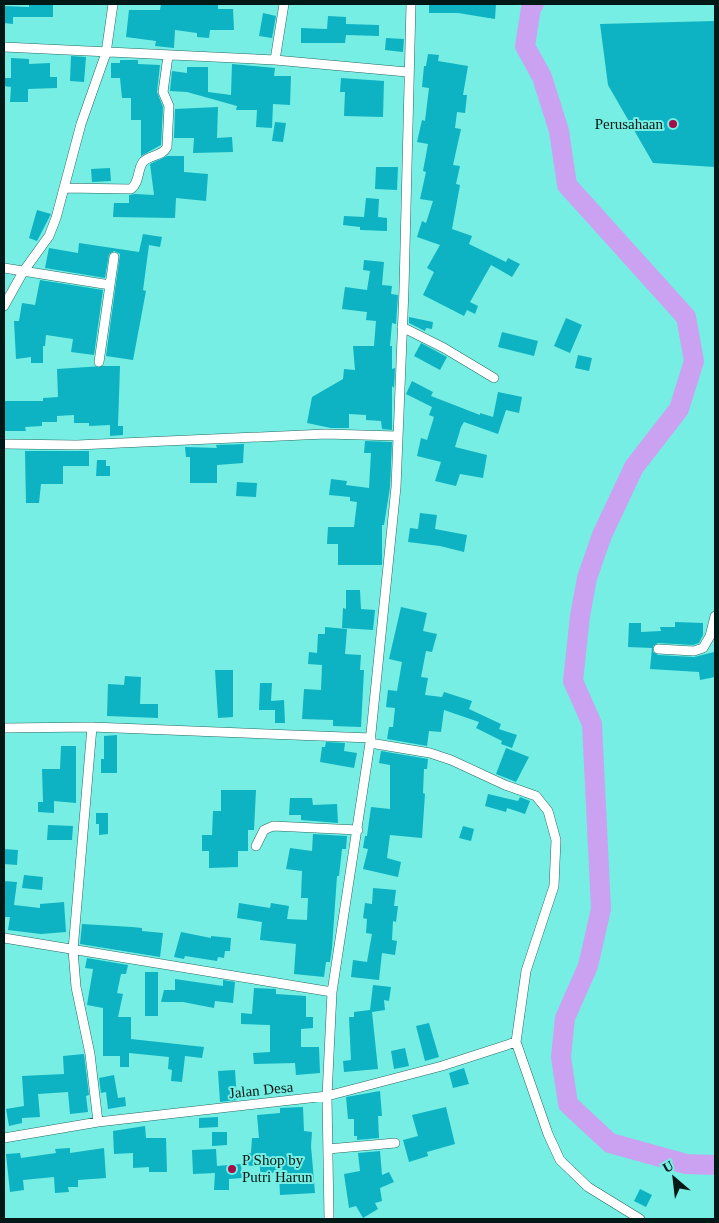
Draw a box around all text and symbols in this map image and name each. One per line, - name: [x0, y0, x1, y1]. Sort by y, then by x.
- place label: Perusahaan: [595, 116, 663, 132]
- marker: Perusahaan: [667, 118, 679, 130]
- street label: Jalan Desa: [228, 1079, 294, 1101]
- place label: P Shop by Putri Harun: [242, 1152, 313, 1185]
- north arrow: [649, 1153, 699, 1203]
- text: U: [660, 1158, 676, 1176]
- marker: P Shop by Putri Harun: [226, 1163, 238, 1175]

